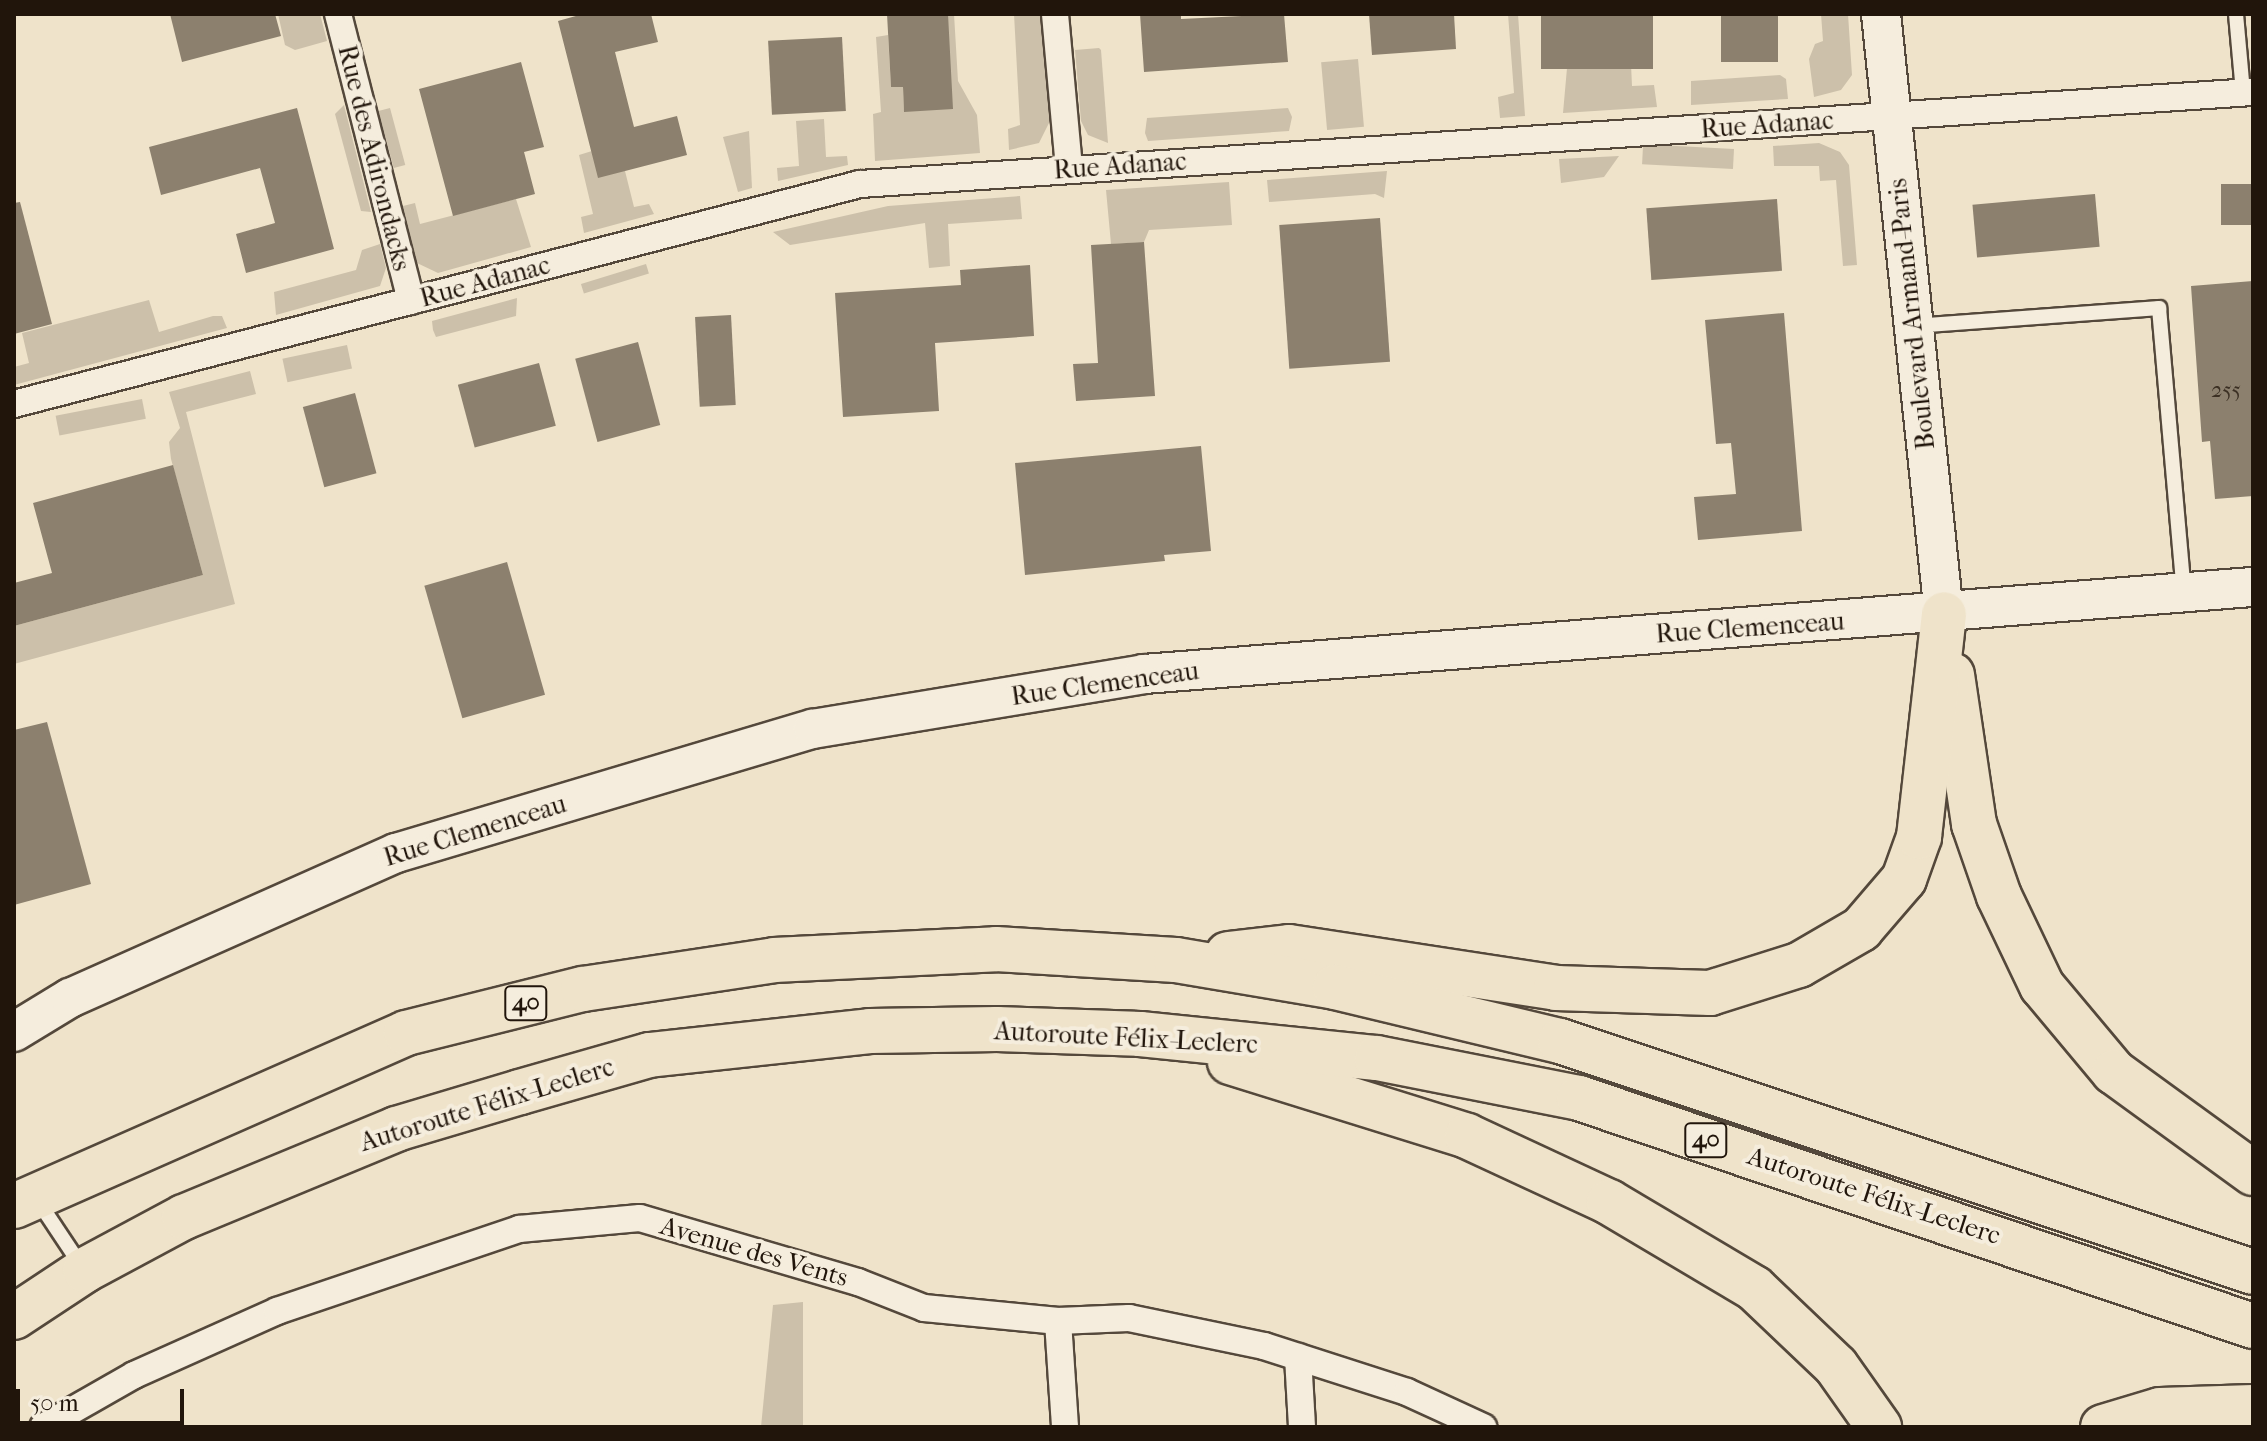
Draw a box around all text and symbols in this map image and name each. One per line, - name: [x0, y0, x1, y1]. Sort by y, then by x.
- street label: Rue des Adirondacks: [331, 42, 417, 274]
- street label: Rue Adanac: [1700, 105, 1834, 145]
- street label: Rue Adanac: [1053, 146, 1187, 186]
- street label: Boulevard Armand-Paris: [1882, 177, 1942, 451]
- street label: Rue Adanac: [417, 250, 553, 314]
- house number: 255: [2211, 378, 2241, 404]
- street label: Rue Clemenceau: [1655, 606, 1845, 650]
- street label: Rue Clemenceau: [1009, 655, 1201, 713]
- street label: Rue Clemenceau: [380, 788, 570, 874]
- road number: 40: [504, 983, 548, 1023]
- street label: Autoroute Félix-Leclerc: [993, 1016, 1259, 1060]
- street label: Autoroute Félix-Leclerc: [356, 1052, 618, 1158]
- road number: 40: [1684, 1120, 1728, 1160]
- street label: Autoroute Félix-Leclerc: [1744, 1140, 2004, 1252]
- street label: Avenue des Vents: [657, 1210, 851, 1294]
- scale bar: [20, 1373, 188, 1423]
- text: 50 m: [30, 1389, 79, 1417]

